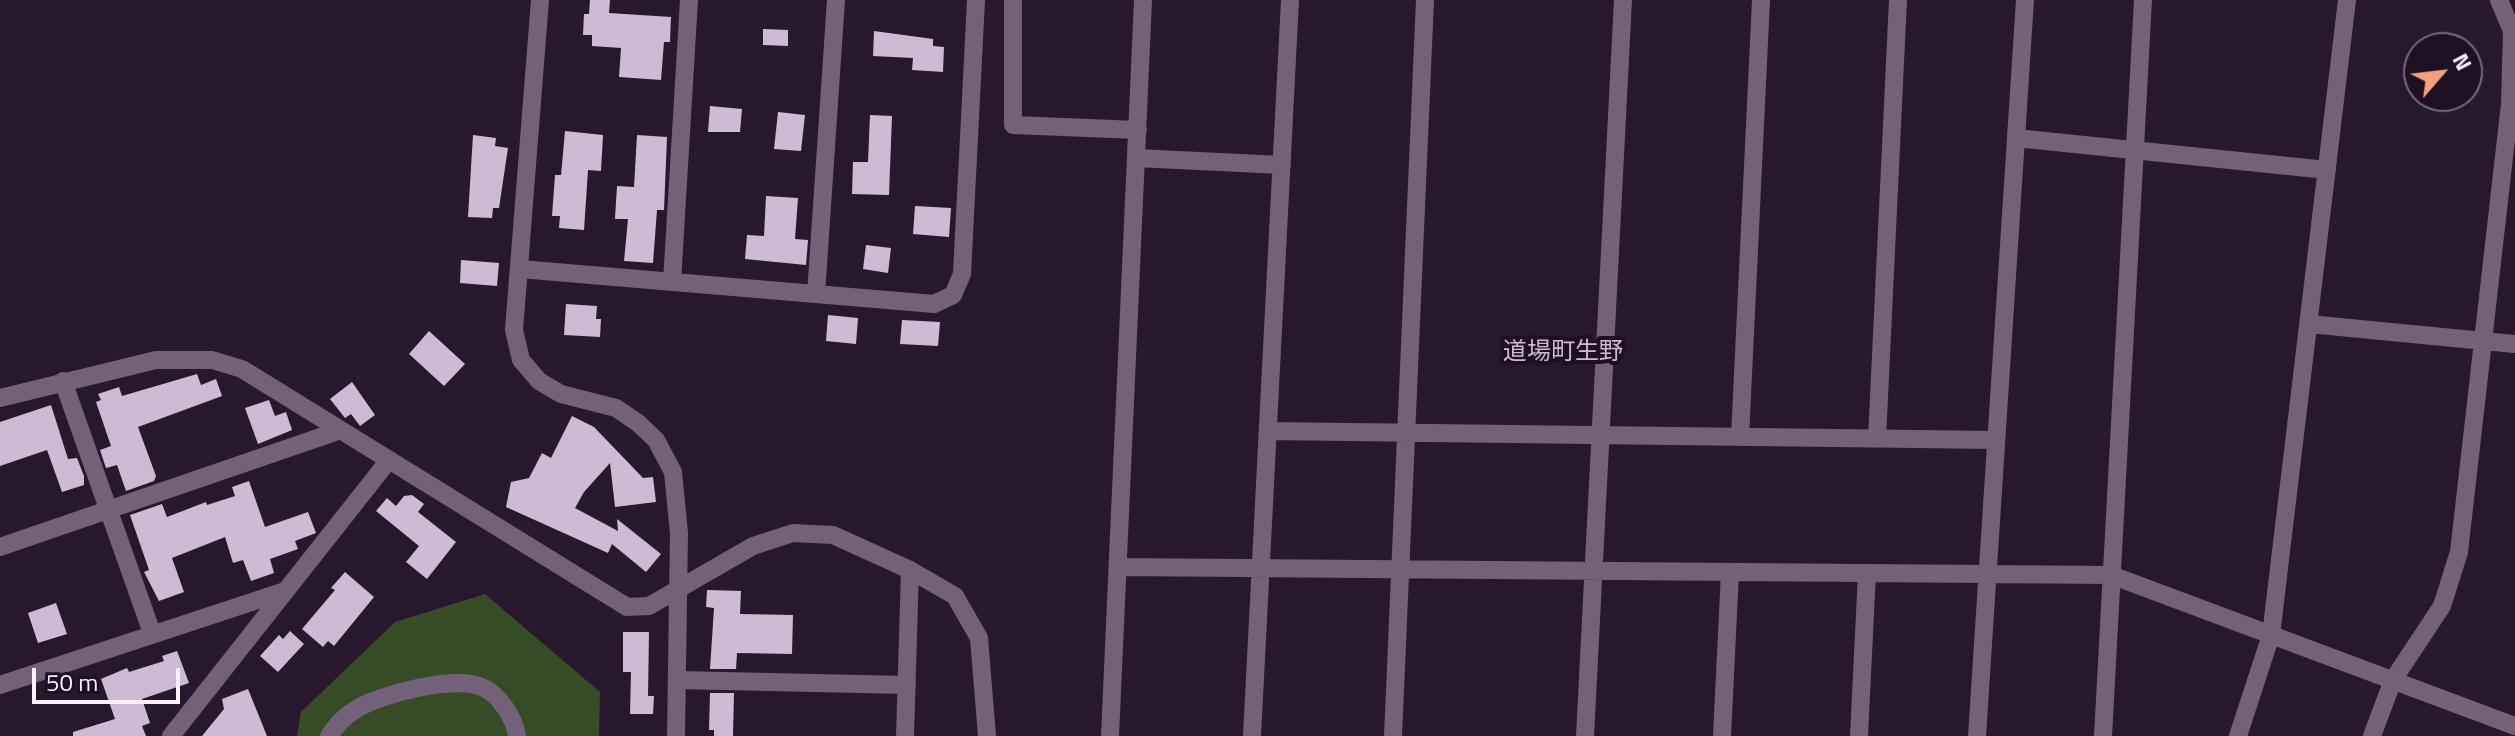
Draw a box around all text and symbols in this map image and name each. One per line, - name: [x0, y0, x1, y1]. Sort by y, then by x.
- north arrow: [2403, 32, 2483, 112]
- text: N: [2444, 47, 2481, 76]
- district label: 道場町生野: [1503, 339, 1623, 367]
- scale bar: [36, 652, 184, 702]
- text: 50 m: [46, 664, 98, 700]

